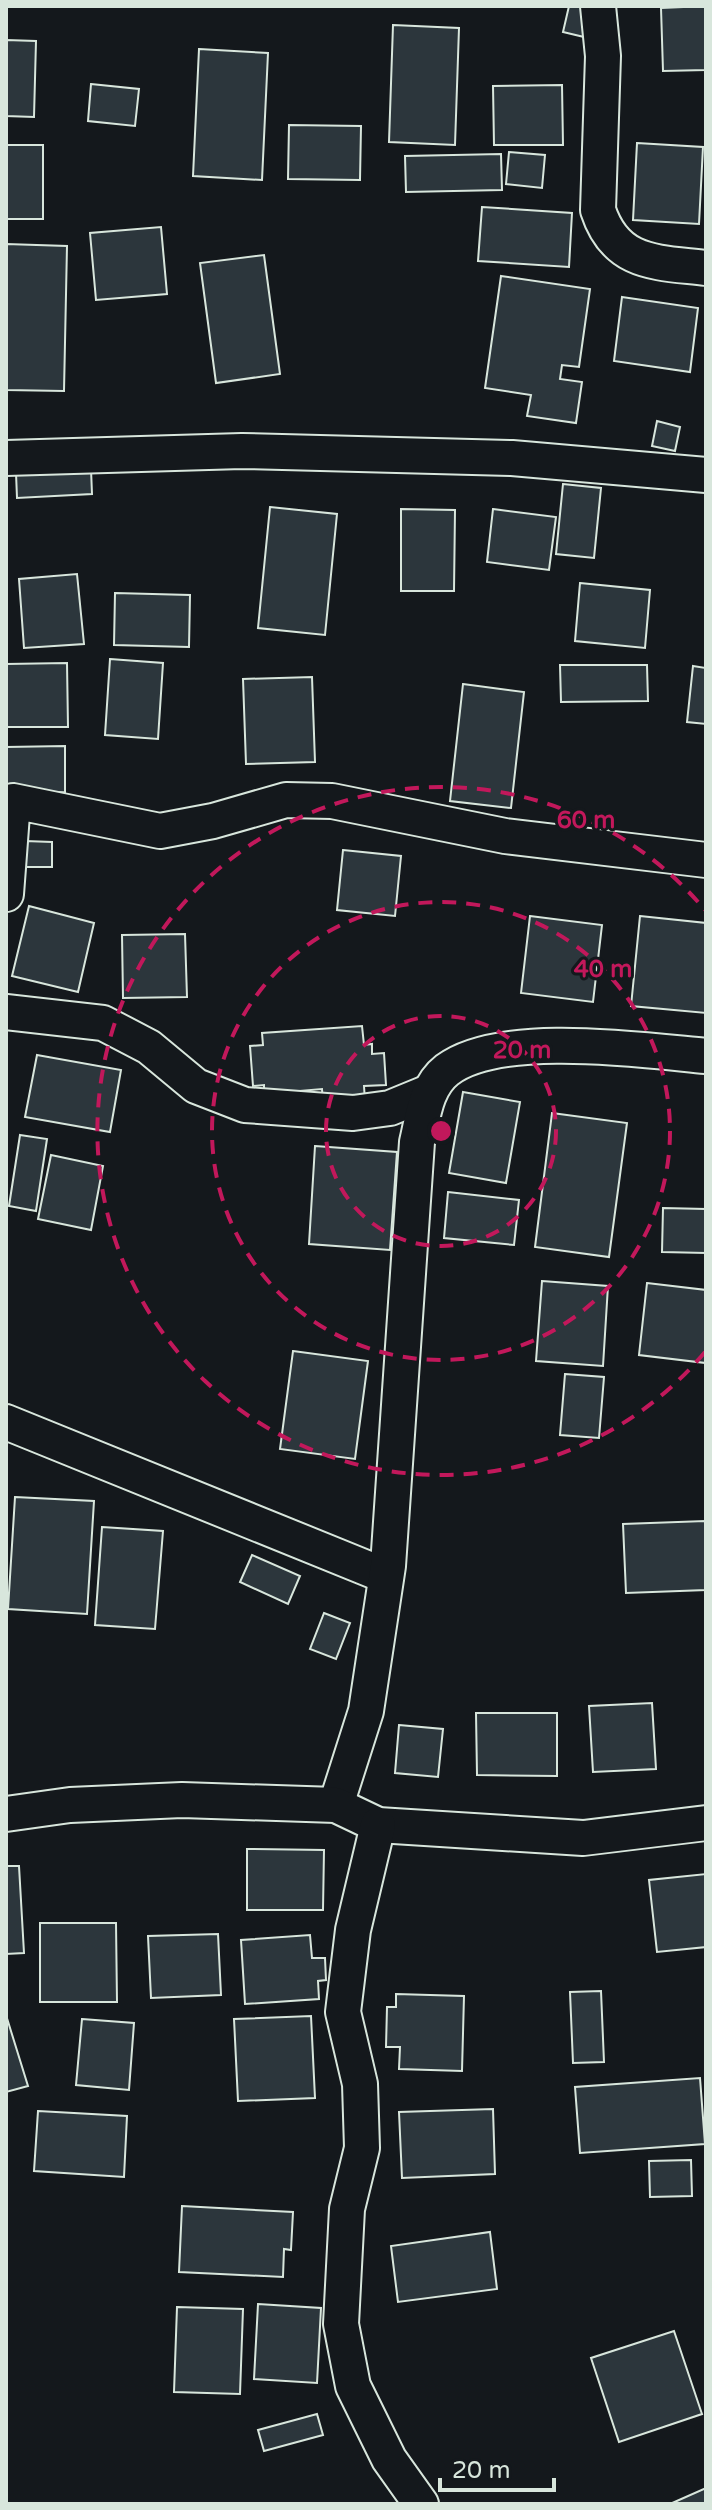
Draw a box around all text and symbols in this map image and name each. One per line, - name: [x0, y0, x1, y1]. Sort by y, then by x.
- text: 60 m: [557, 806, 615, 835]
- text: 40 m: [574, 955, 632, 984]
- text: 20 m: [493, 1036, 551, 1065]
- centre of rings: [427, 1117, 455, 1145]
- scale bar: [440, 2442, 554, 2492]
- text: 20 m: [452, 2456, 510, 2485]

